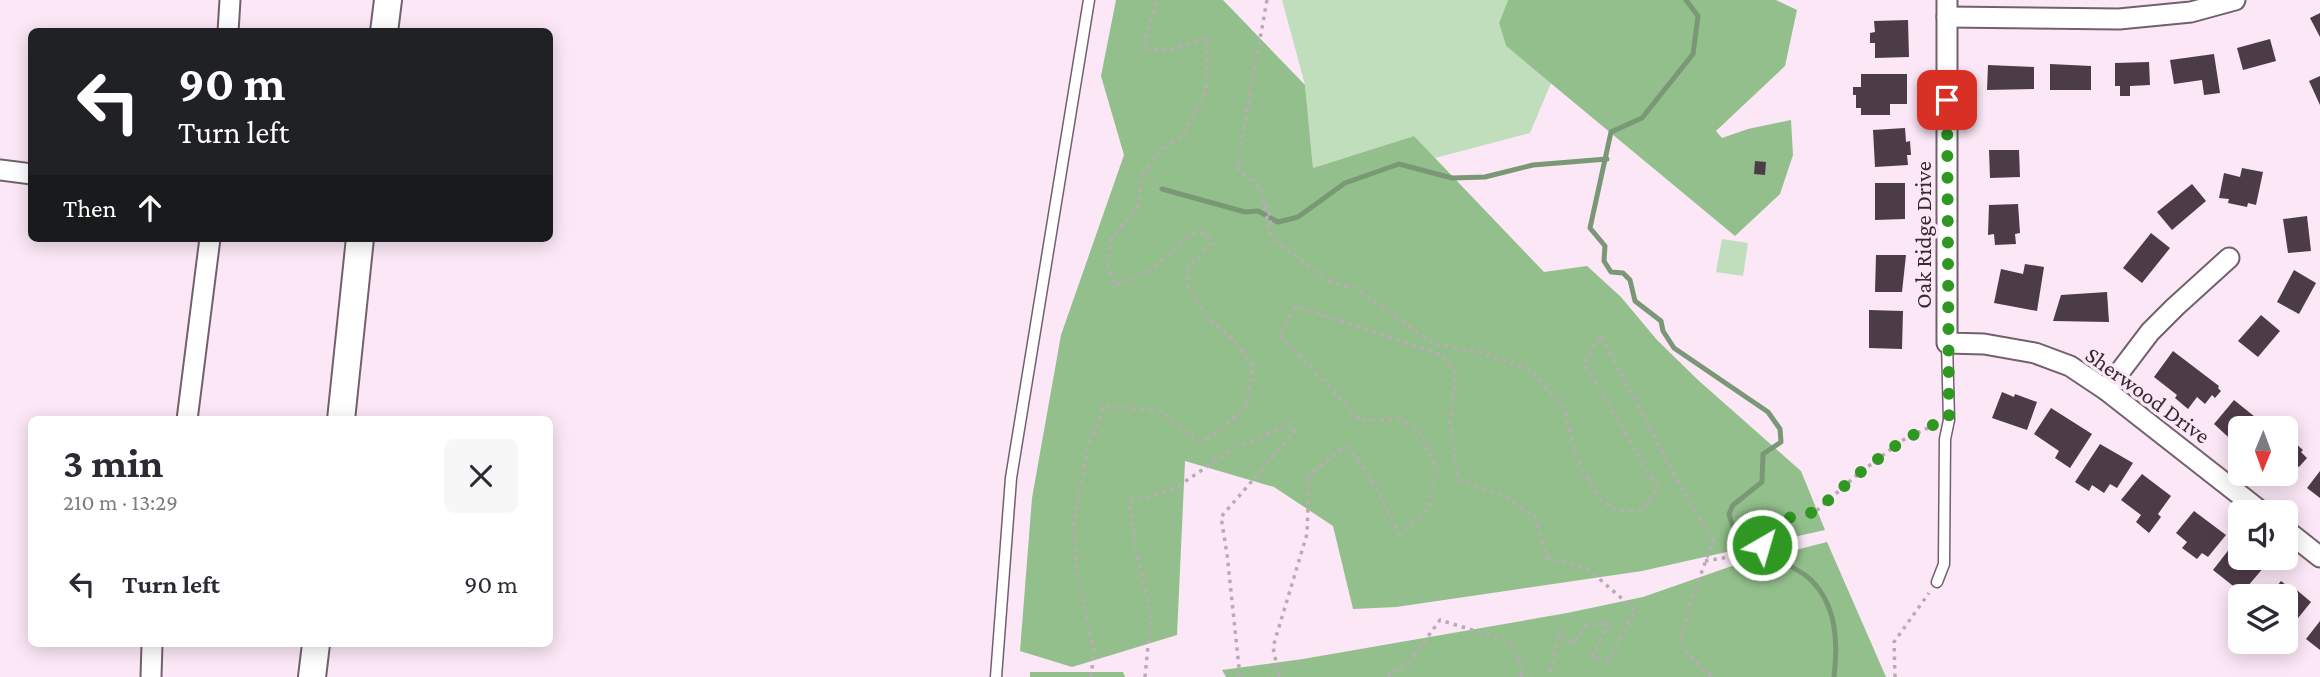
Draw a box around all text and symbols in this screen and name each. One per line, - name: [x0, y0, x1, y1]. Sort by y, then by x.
- icon: left: [63, 56, 154, 147]
- text: 90 m: [178, 56, 285, 111]
- pin: [1917, 70, 1977, 130]
- icon: arrive: [1928, 81, 1966, 119]
- text: Turn left: [178, 114, 289, 150]
- street label: Oak Ridge Drive: [1910, 161, 1936, 309]
- icon: ahead: [131, 189, 169, 227]
- text: Then: [63, 194, 117, 223]
- street label: Sherwood Drive: [2081, 341, 2215, 449]
- north arrow: [2228, 416, 2298, 486]
- map controls: [2228, 416, 2298, 654]
- text: 3 min: [63, 439, 163, 486]
- button: close: [444, 439, 518, 513]
- text: 210 m · 13:29: [63, 489, 178, 515]
- button: sound: [2228, 500, 2298, 570]
- position arrow: [1725, 508, 1799, 582]
- icon: left: [63, 565, 101, 603]
- text: Turn left: [122, 570, 220, 599]
- text: 90 m: [464, 570, 518, 599]
- button: layers: [2228, 584, 2298, 654]

